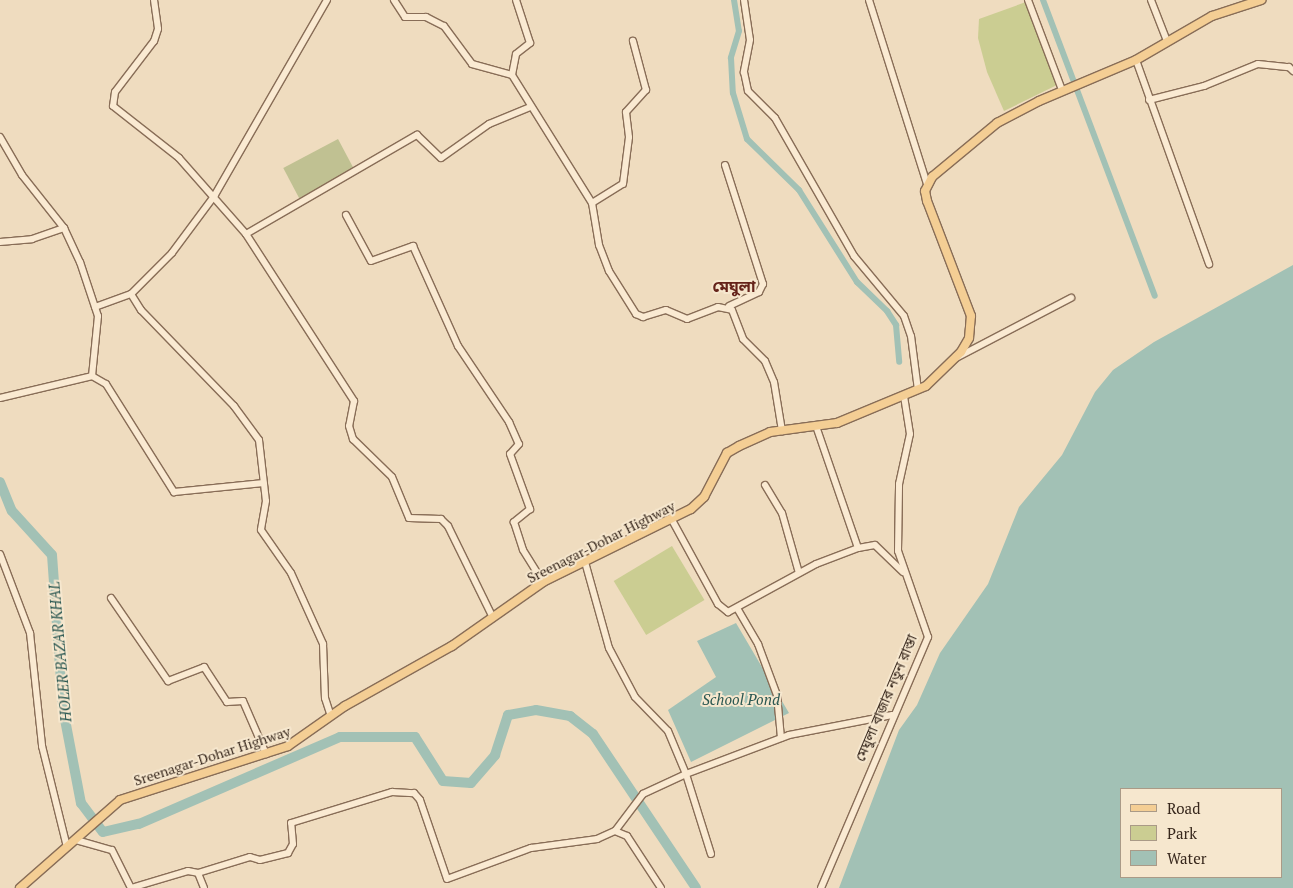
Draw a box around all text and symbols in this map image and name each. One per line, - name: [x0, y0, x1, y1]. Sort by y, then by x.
- district label: মেঘুলা: [713, 276, 755, 296]
- street label: Sreenagar-Dohar Highway: [524, 497, 678, 587]
- water label: HOLER BAZAR KHAL: [45, 581, 75, 723]
- street label: মেঘুলা বাজার নতুন রাস্তা: [852, 632, 920, 764]
- water label: School Pond: [702, 691, 780, 709]
- street label: Sreenagar-Dohar Highway: [132, 723, 292, 789]
- legend: [1120, 788, 1283, 878]
- text: Road: [1167, 798, 1200, 818]
- text: Park: [1167, 823, 1197, 843]
- text: Water: [1167, 848, 1206, 868]

